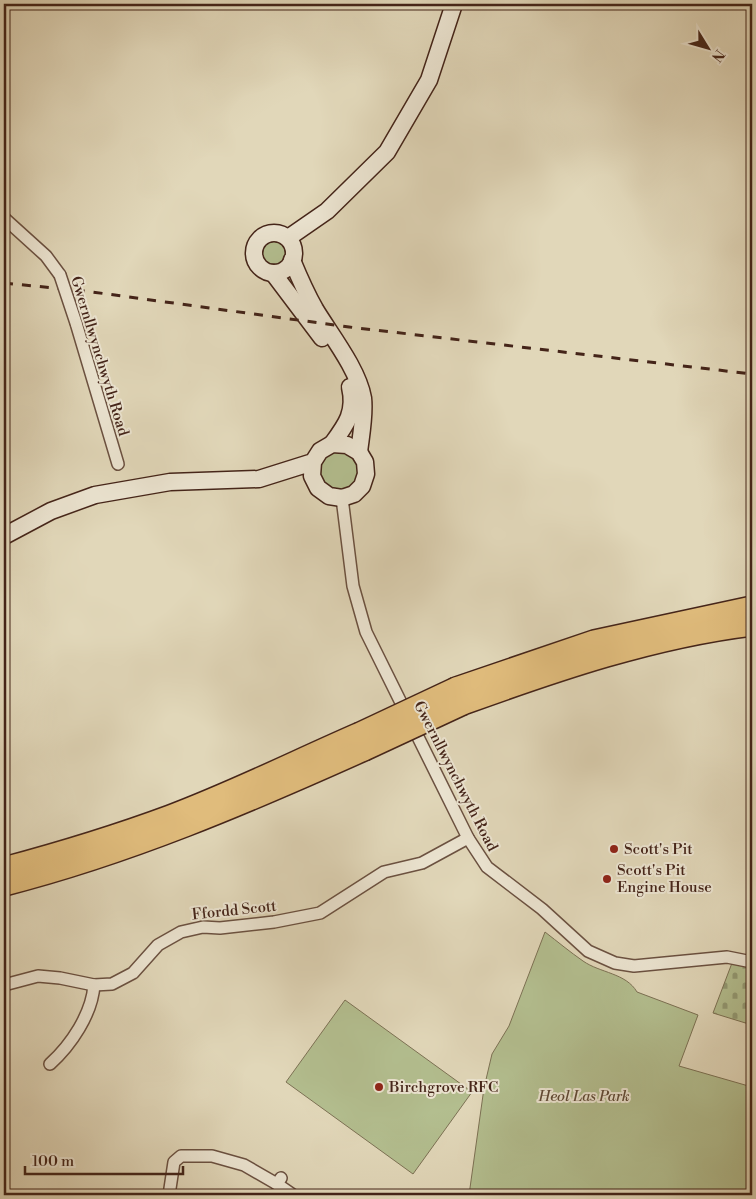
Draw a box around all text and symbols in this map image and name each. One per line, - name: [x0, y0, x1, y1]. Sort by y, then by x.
- north arrow: [684, 22, 734, 72]
- text: N: [707, 45, 728, 65]
- street label: Gwernllwynchwyth Road: [66, 274, 133, 439]
- street label: Gwernllwynchwyth Road: [409, 698, 502, 855]
- place label: Scott's Pit: [624, 840, 693, 859]
- marker: Scott's Pit: [608, 843, 620, 855]
- place label: Scott's Pit Engine House: [617, 861, 712, 897]
- marker: Scott's Pit Engine House: [601, 873, 613, 885]
- street label: Ffordd Scott: [191, 897, 278, 924]
- place label: Birchgrove RFC: [388, 1078, 498, 1097]
- marker: Birchgrove RFC: [373, 1081, 385, 1093]
- park label: Heol Las Park: [537, 1087, 630, 1106]
- scale bar: [25, 1144, 182, 1176]
- text: 100 m: [32, 1152, 74, 1171]

